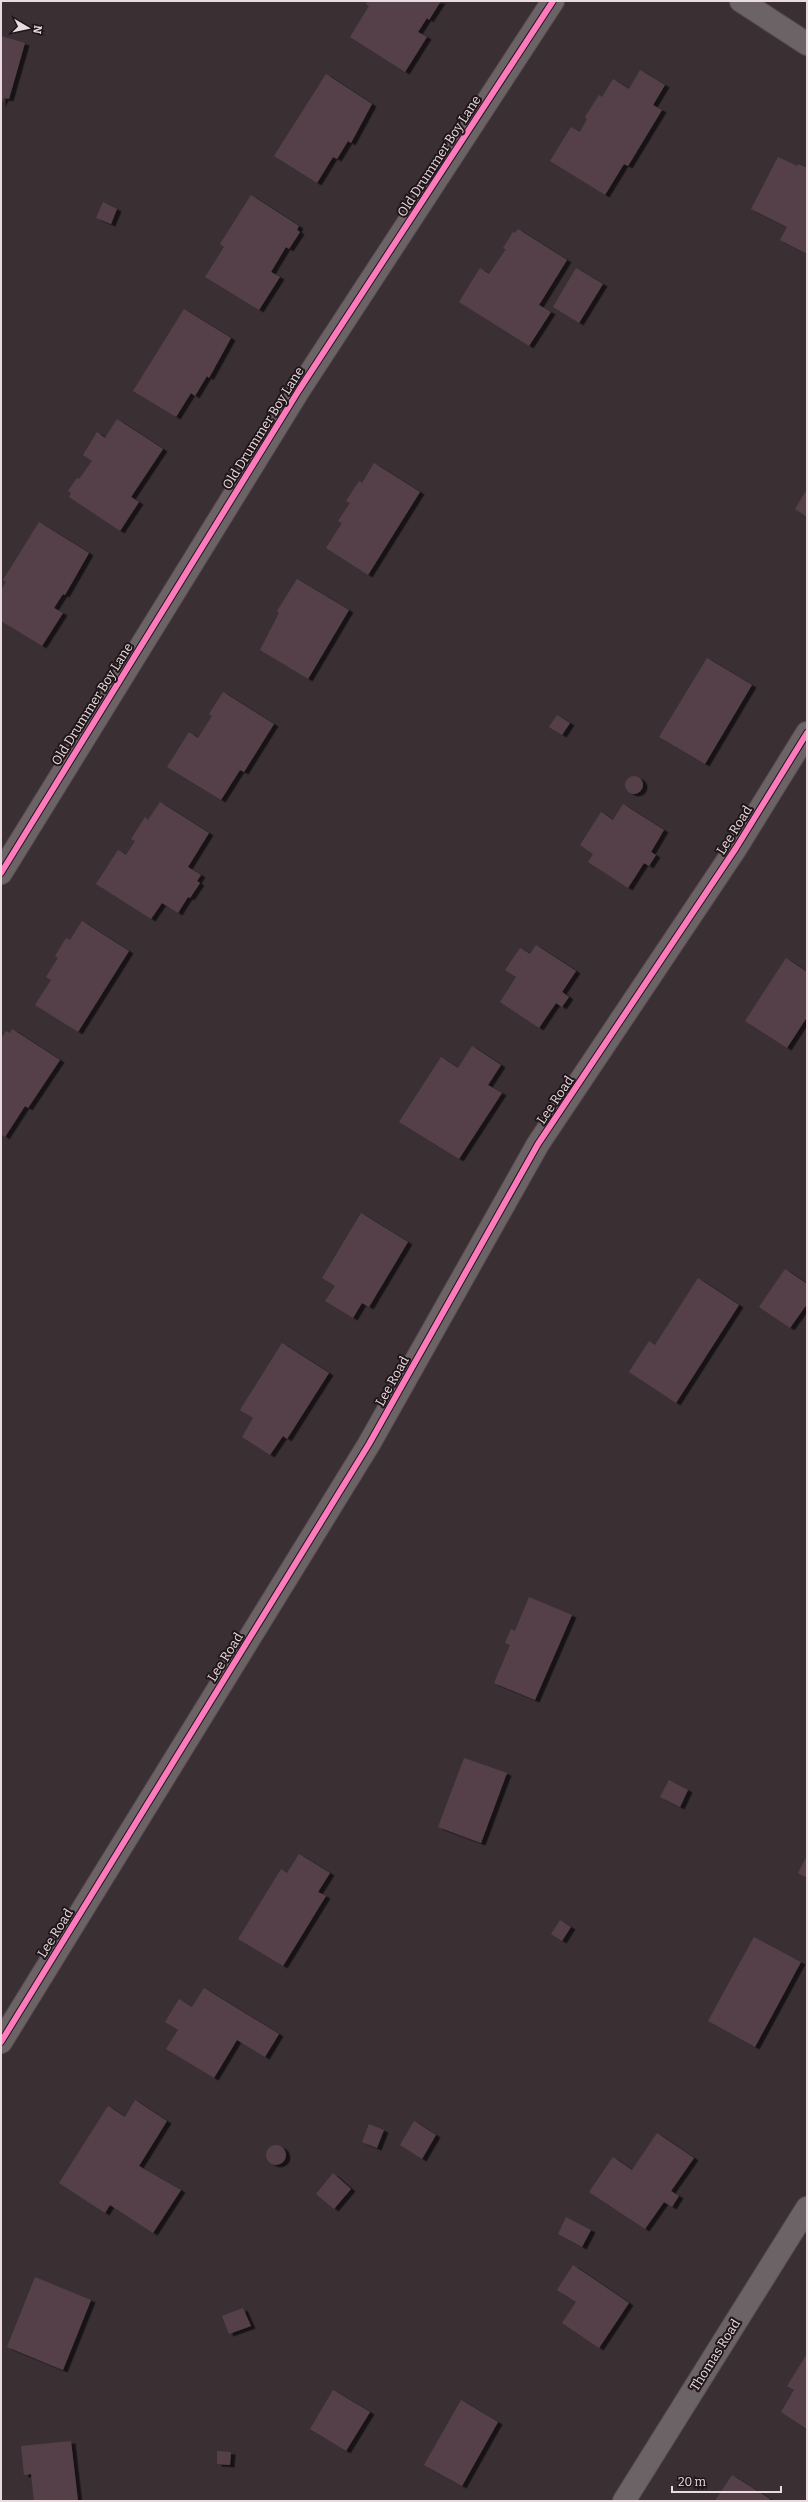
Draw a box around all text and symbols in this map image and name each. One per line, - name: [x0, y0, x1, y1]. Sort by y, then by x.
- north arrow: [8, 8, 48, 48]
- text: N: [30, 24, 44, 35]
- street label: Old Drummer Boy Lane: [394, 93, 484, 219]
- street label: Old Drummer Boy Lane: [219, 364, 307, 492]
- street label: Old Drummer Boy Lane: [48, 640, 136, 768]
- street label: Lee Road: [713, 803, 755, 857]
- street label: Lee Road: [534, 1073, 577, 1127]
- street label: Lee Road: [372, 1353, 412, 1408]
- street label: Lee Road: [204, 1630, 246, 1684]
- street label: Lee Road: [34, 1906, 76, 1960]
- street label: Thomas Road: [687, 2316, 743, 2394]
- scale bar: [672, 2468, 781, 2494]
- text: 20 m: [678, 2475, 707, 2489]

